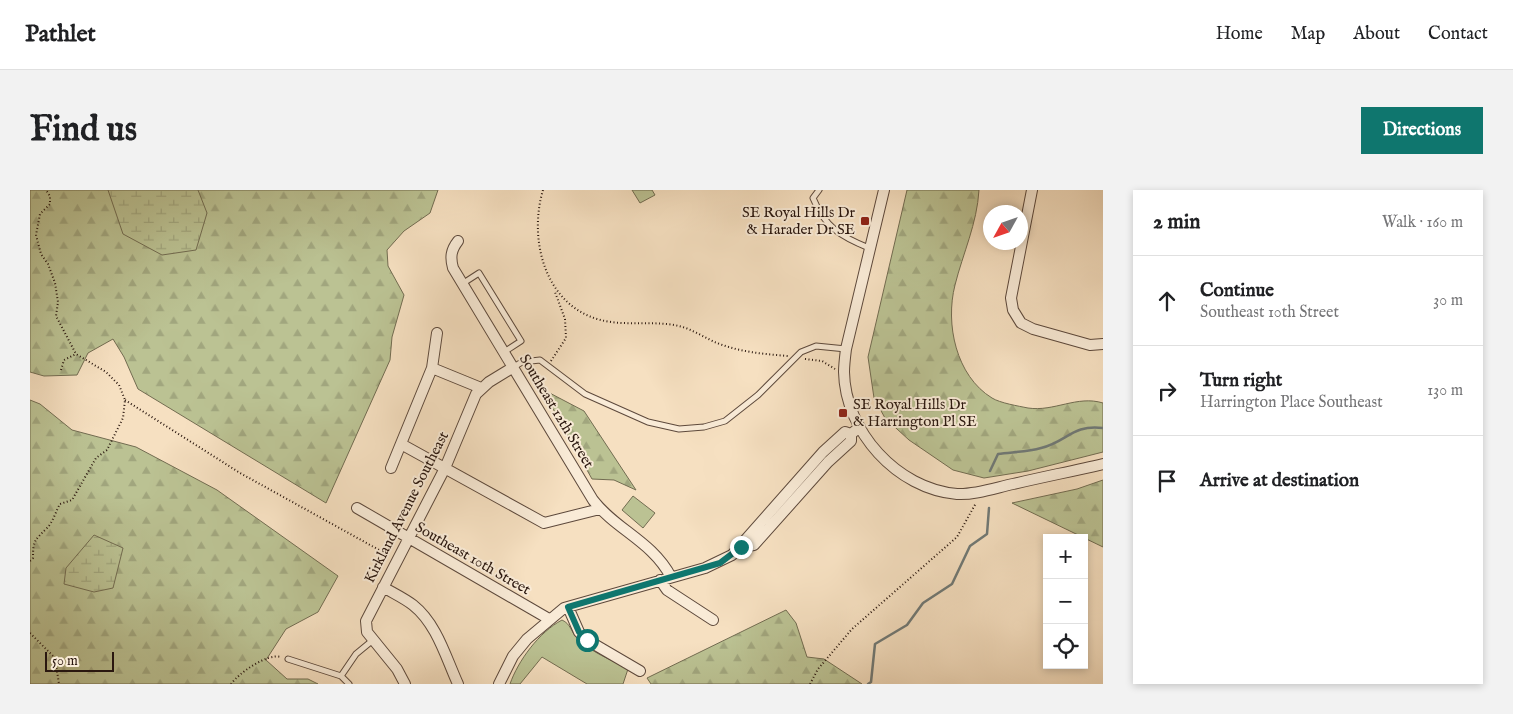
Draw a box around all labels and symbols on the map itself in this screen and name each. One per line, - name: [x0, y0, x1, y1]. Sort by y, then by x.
- place label: SE Royal Hills Dr & Harader Dr SE: [742, 203, 855, 239]
- north arrow: [983, 205, 1028, 250]
- marker: SE Royal Hills Dr & Harader Dr SE: [859, 215, 871, 227]
- street label: Southeast 12th Street: [515, 351, 598, 472]
- place label: SE Royal Hills Dr & Harrington Pl SE: [853, 395, 977, 431]
- marker: SE Royal Hills Dr & Harrington Pl SE: [837, 407, 849, 419]
- street label: Kirkland Avenue Southeast: [360, 428, 453, 586]
- street label: Southeast 10th Street: [412, 518, 534, 599]
- route end: [730, 536, 753, 559]
- route start: [576, 629, 599, 652]
- scale bar: [45, 649, 114, 672]

